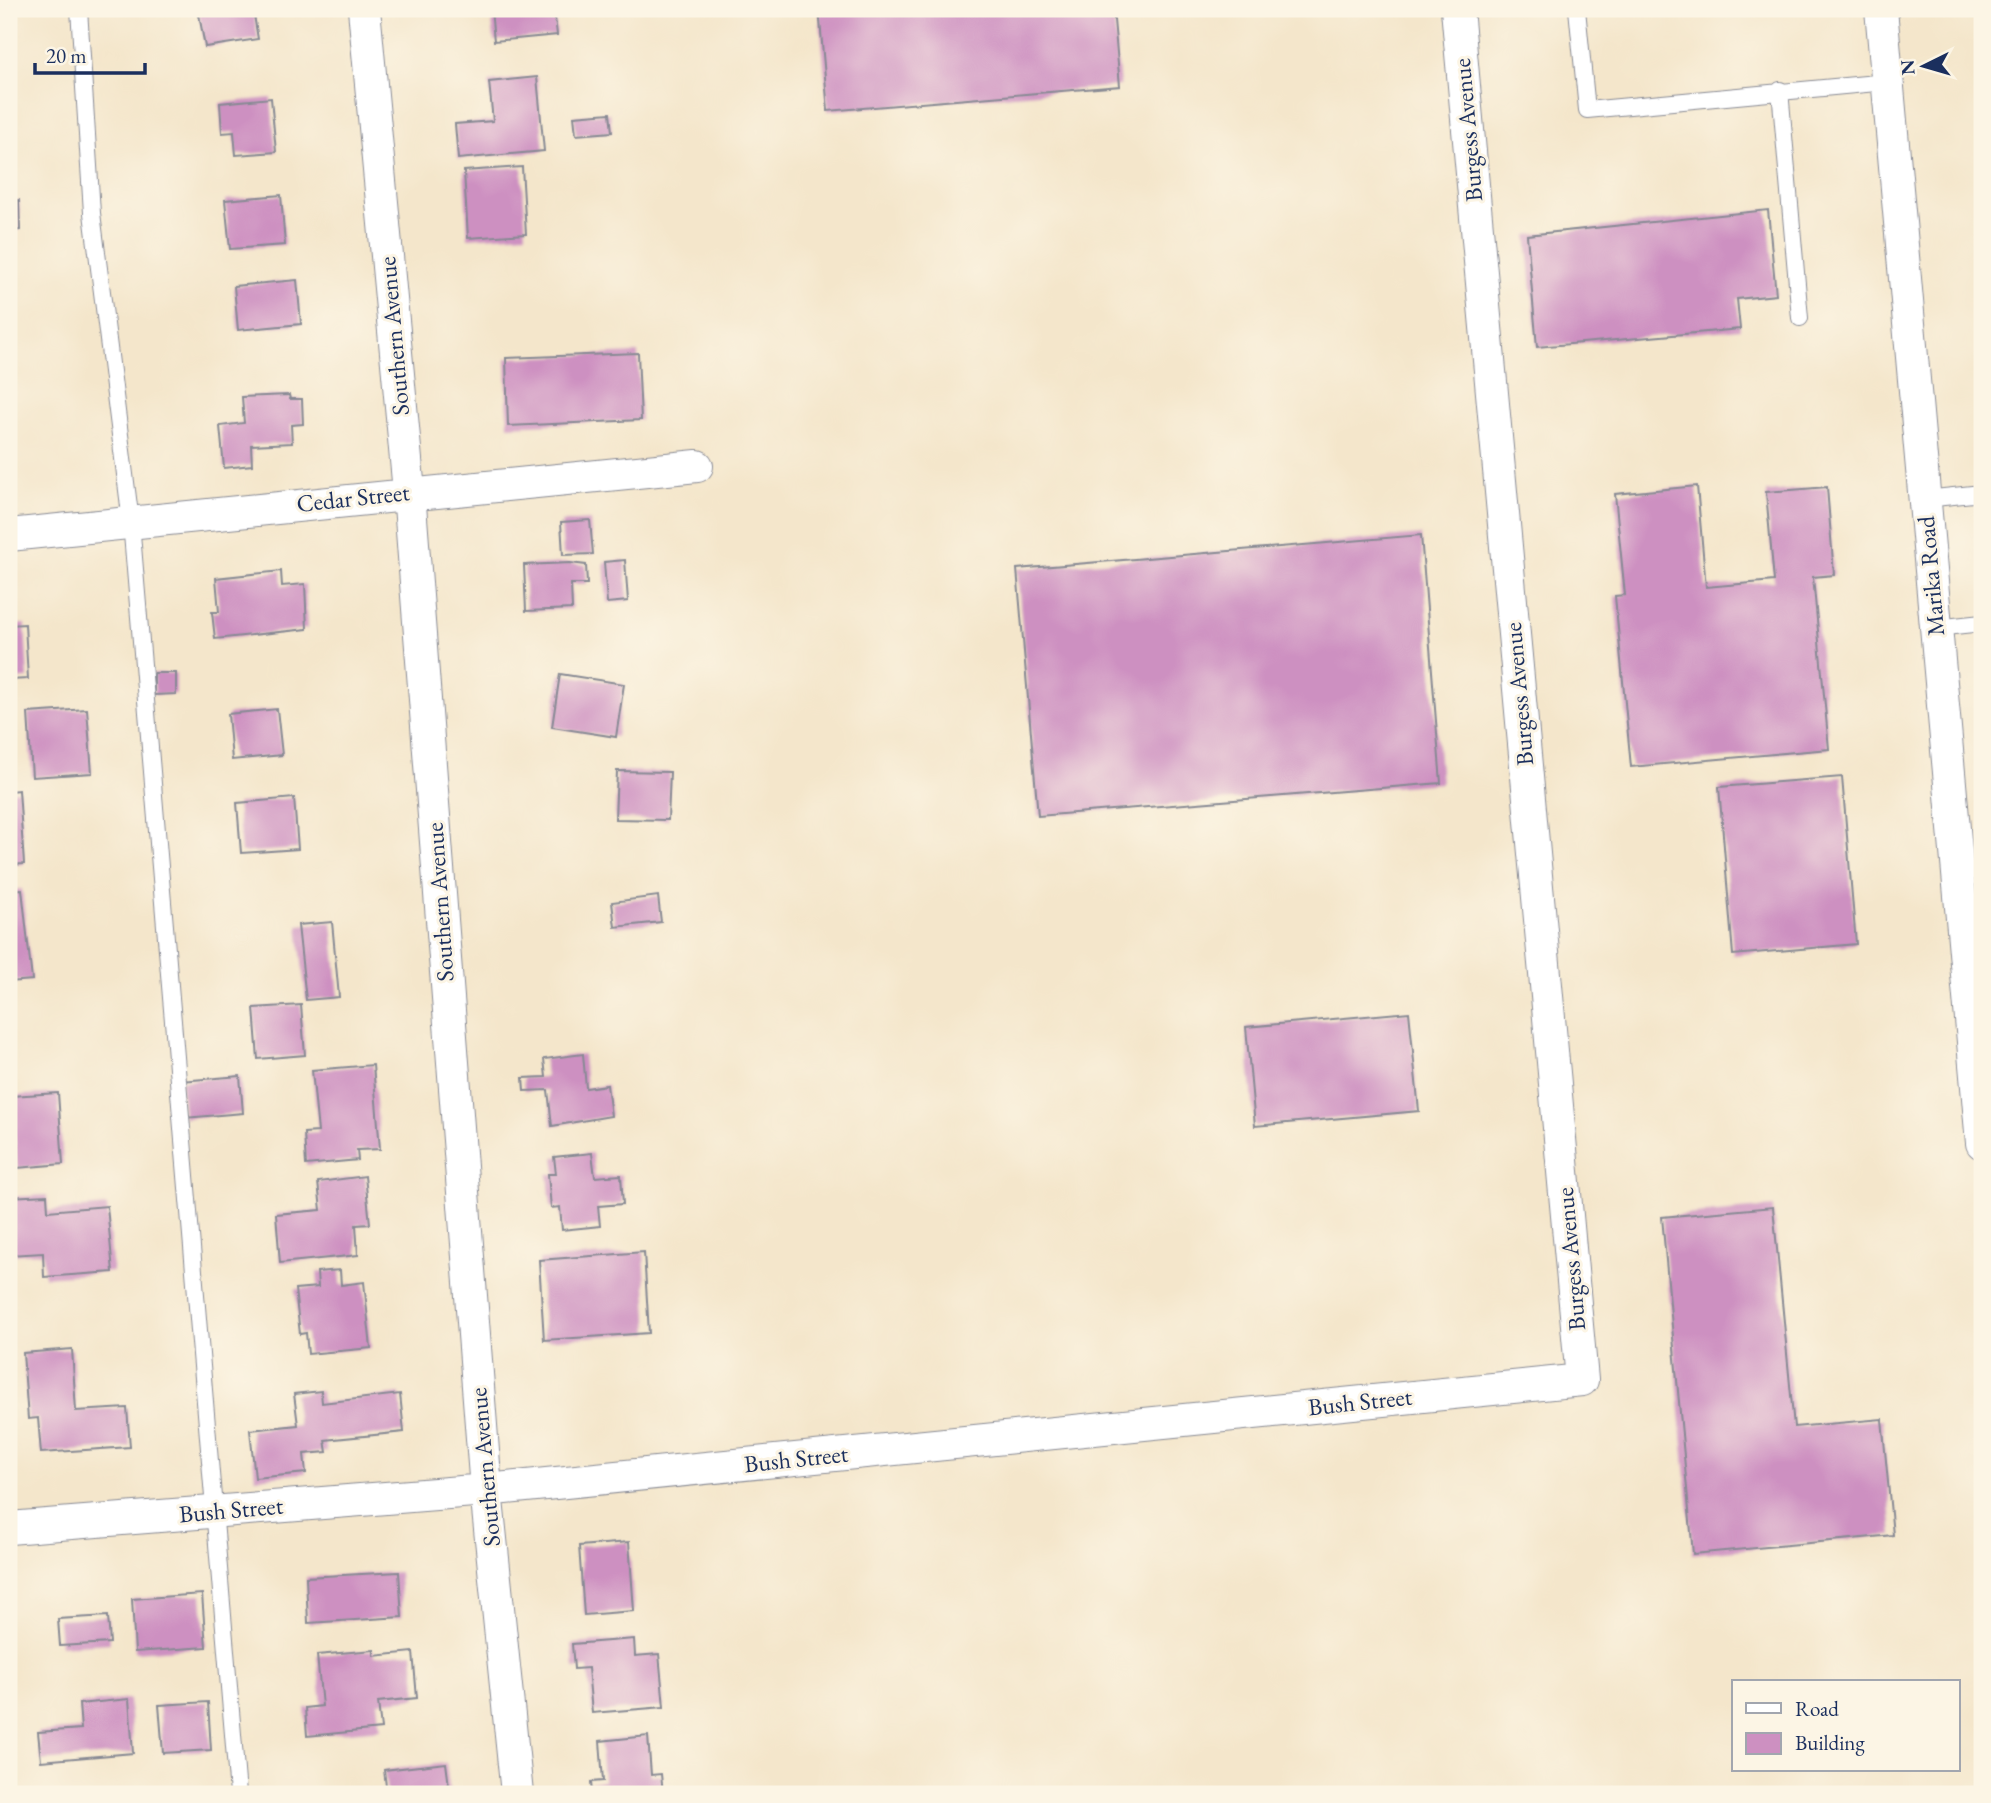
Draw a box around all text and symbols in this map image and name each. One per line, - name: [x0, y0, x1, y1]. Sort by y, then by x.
- scale bar: [35, 32, 145, 76]
- north arrow: [1890, 32, 1960, 102]
- text: 20 m: [46, 42, 87, 69]
- street label: Burgess Avenue: [1446, 57, 1489, 203]
- text: N: [1894, 58, 1921, 76]
- street label: Southern Avenue: [371, 255, 416, 417]
- street label: Cedar Street: [295, 476, 411, 519]
- street label: Marika Road: [1910, 514, 1951, 637]
- street label: Burgess Avenue: [1497, 621, 1540, 767]
- street label: Southern Avenue: [418, 821, 461, 983]
- street label: Burgess Avenue: [1549, 1186, 1592, 1332]
- street label: Bush Street: [1306, 1381, 1414, 1422]
- street label: Southern Avenue: [462, 1386, 507, 1548]
- street label: Bush Street: [742, 1438, 850, 1479]
- street label: Bush Street: [178, 1489, 285, 1529]
- legend: [1732, 1680, 1960, 1772]
- text: Road: [1795, 1695, 1839, 1722]
- text: Building: [1795, 1729, 1865, 1756]

